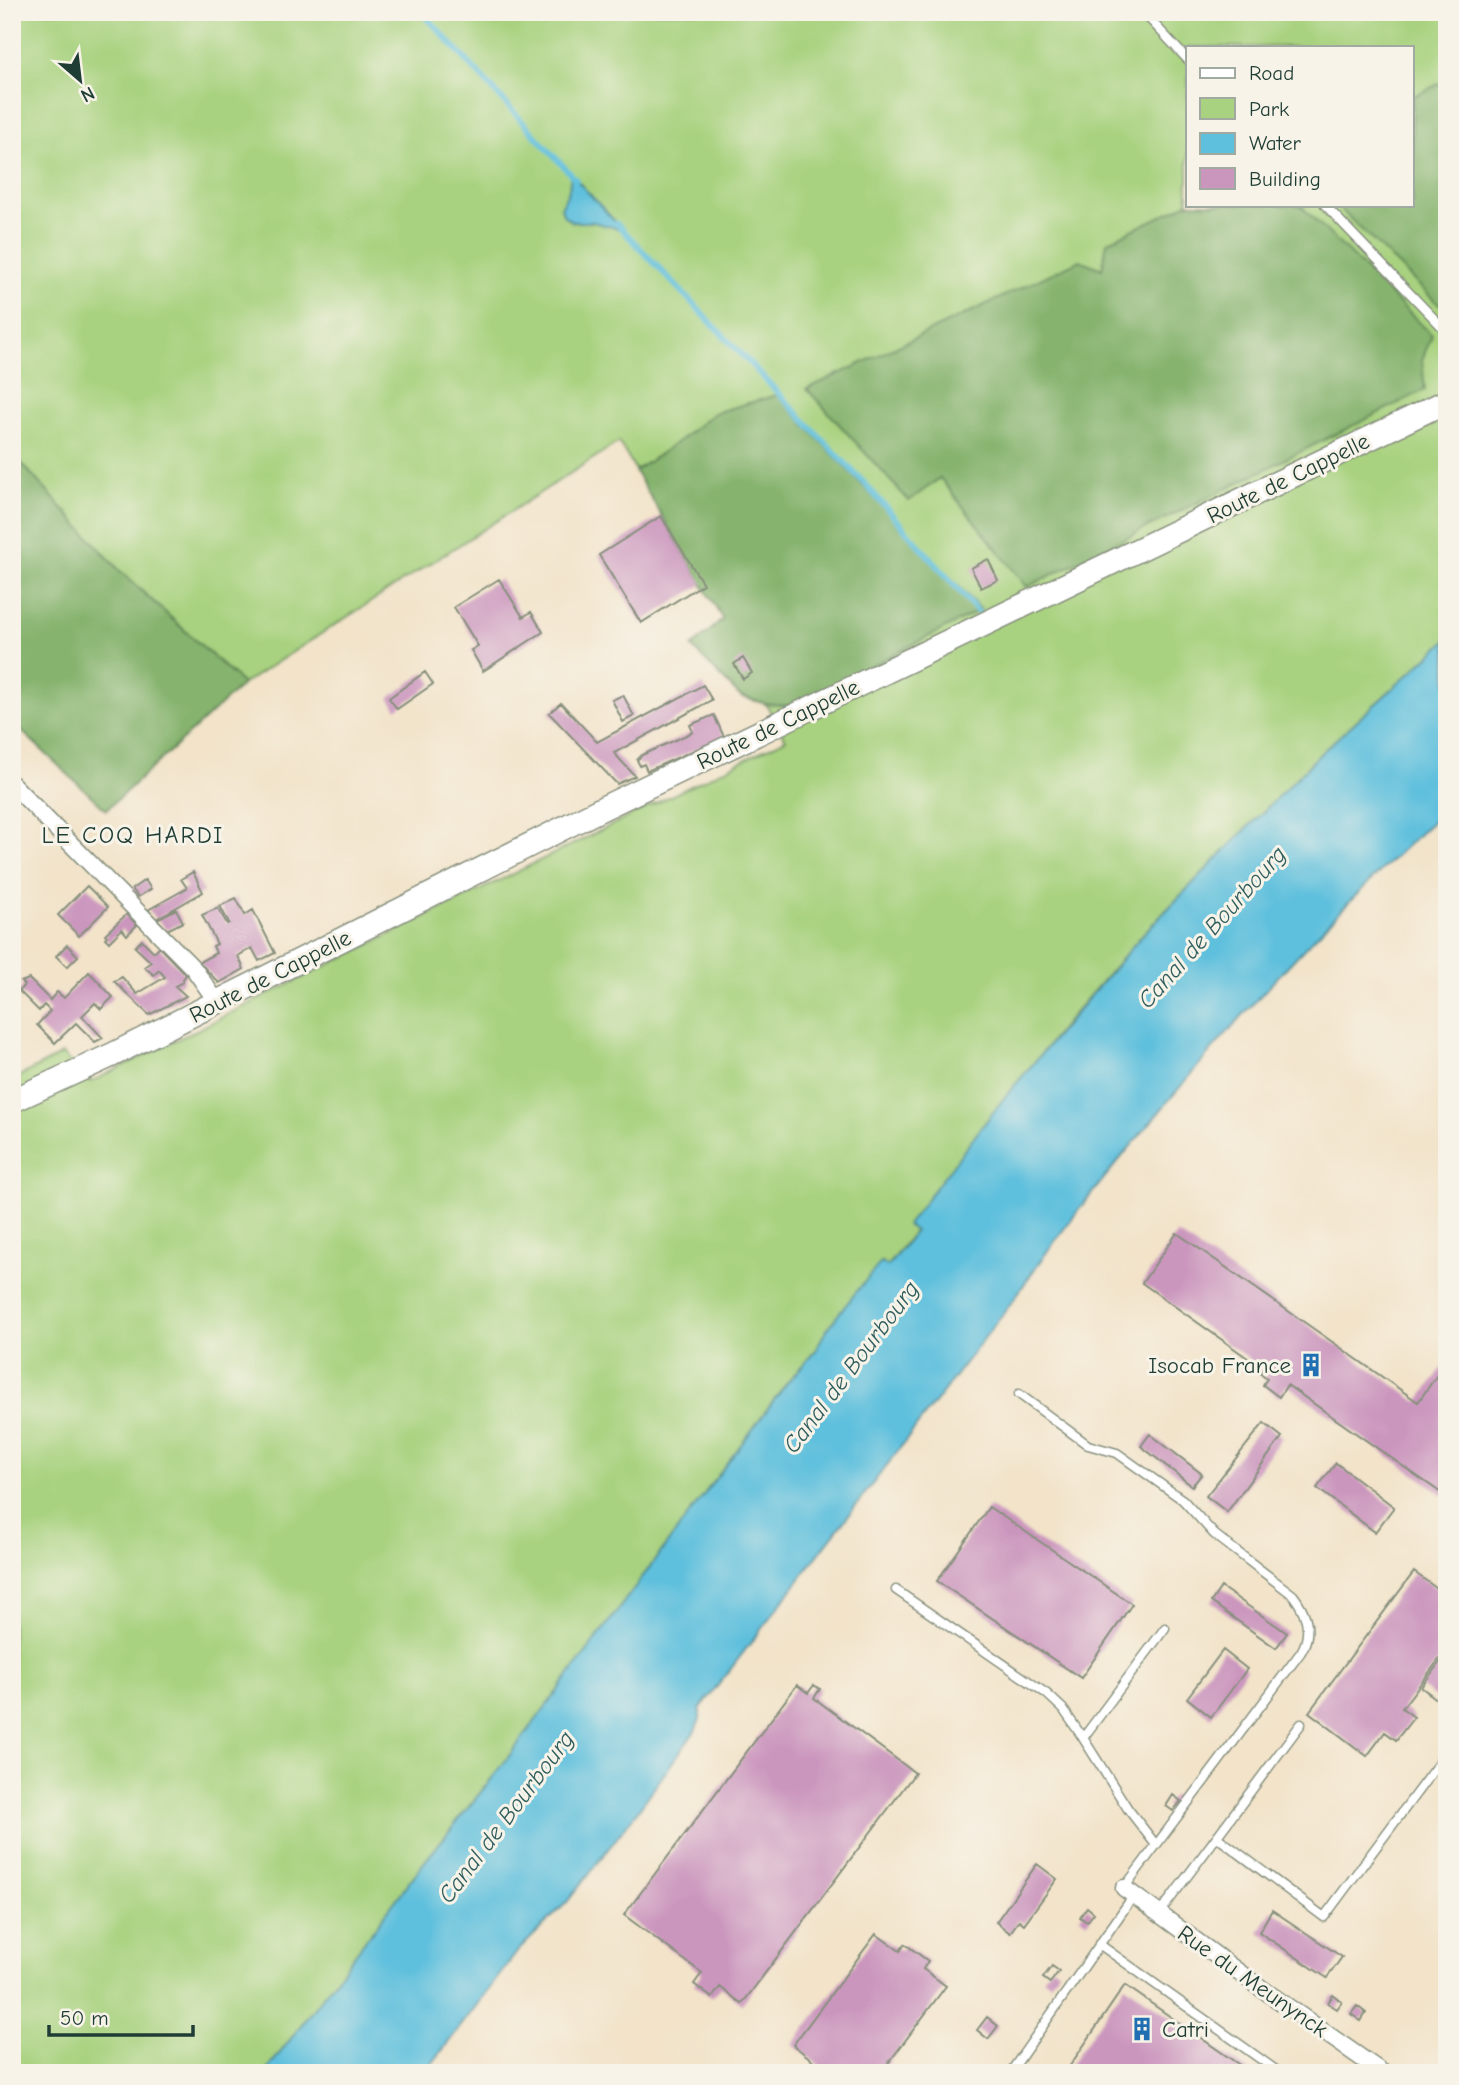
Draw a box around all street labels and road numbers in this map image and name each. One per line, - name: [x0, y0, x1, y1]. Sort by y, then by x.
- street label: Route de Cappelle: [1203, 427, 1374, 529]
- street label: Route de Cappelle: [693, 673, 864, 775]
- street label: Route de Cappelle: [185, 924, 355, 1029]
- street label: Rue du Meunynck: [1173, 1920, 1333, 2043]

